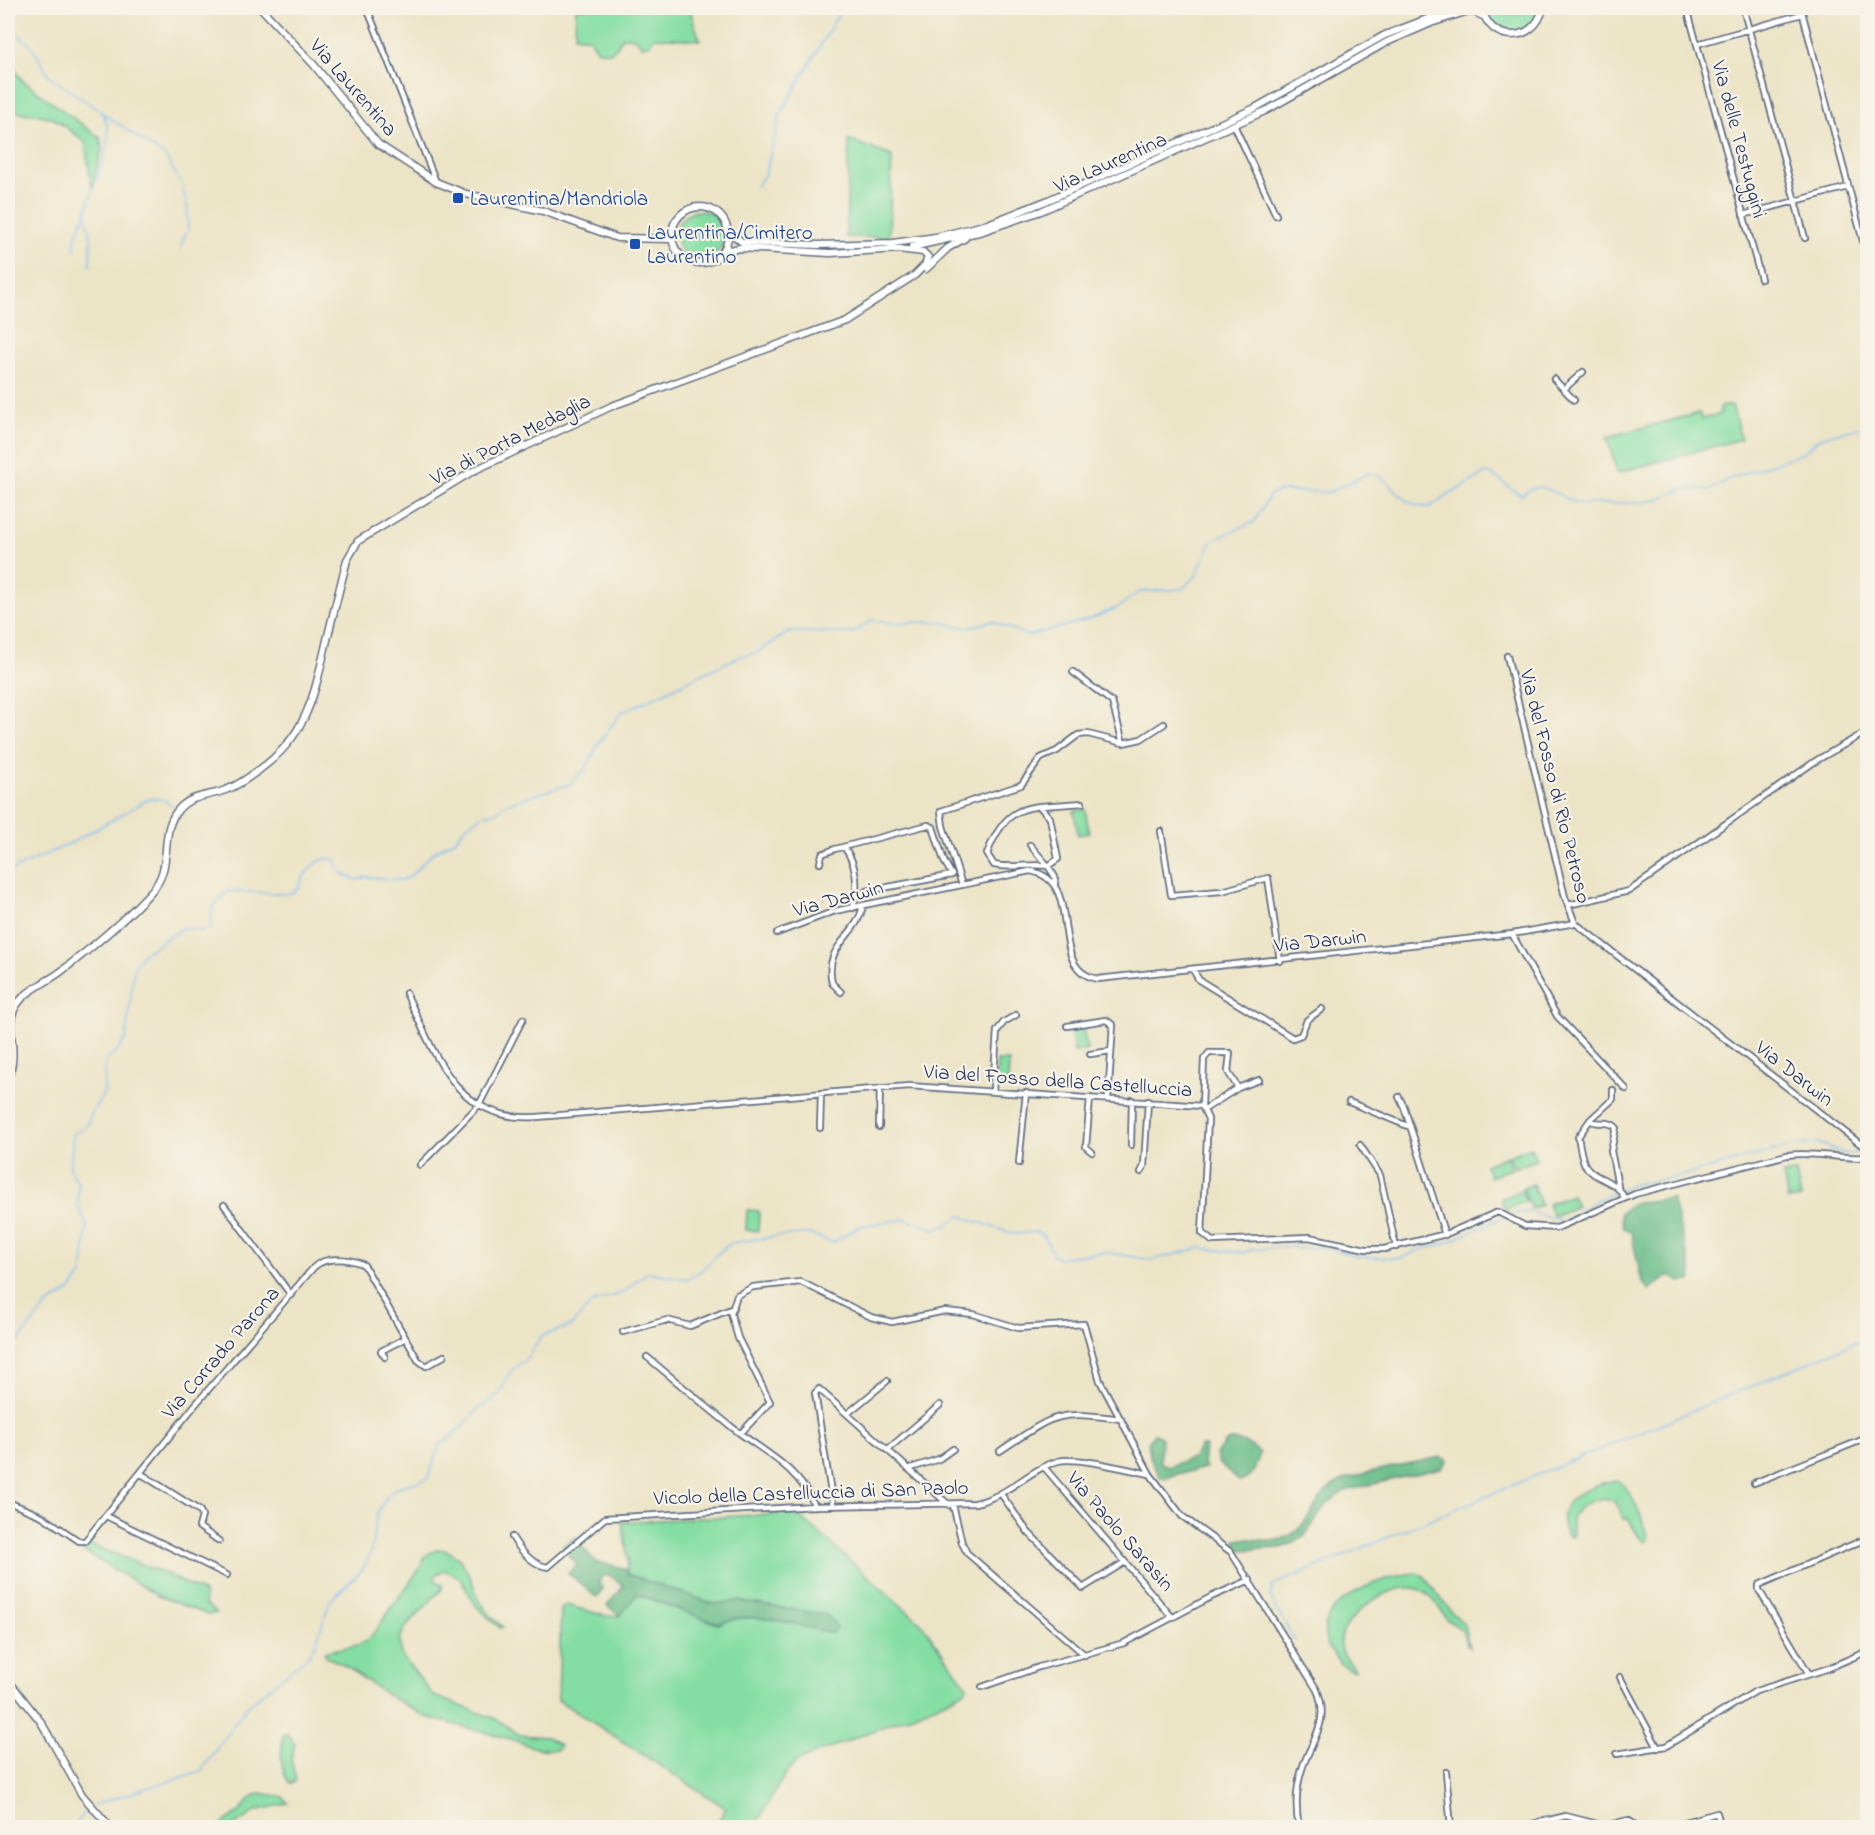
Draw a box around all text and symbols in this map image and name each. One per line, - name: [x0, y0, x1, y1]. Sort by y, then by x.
- street label: Via Laurentina: [301, 32, 404, 144]
- street label: Via delle Testuggini: [1700, 56, 1774, 222]
- street label: Via Laurentina: [1048, 125, 1172, 203]
- place label: Laurentina/Mandriola: [470, 185, 648, 215]
- marker: Laurentina/Mandriola: [451, 191, 465, 205]
- place label: Laurentina/Cimitero Laurentino: [647, 219, 813, 273]
- marker: Laurentina/Cimitero Laurentino: [628, 237, 642, 251]
- street label: Via di Porta Medaglia: [425, 387, 597, 496]
- street label: Via del Fosso di Rio Petroso: [1510, 665, 1598, 907]
- street label: Via Darwin: [789, 873, 887, 927]
- street label: Via Darwin: [1272, 922, 1368, 962]
- street label: Via Darwin: [1747, 1034, 1839, 1115]
- street label: Via del Fosso della Castelluccia: [922, 1058, 1193, 1106]
- street label: Via Corrado Parona: [155, 1280, 288, 1427]
- street label: Via Paolo Sarasin: [1058, 1465, 1180, 1599]
- street label: Vicolo della Castelluccia di San Paolo: [652, 1474, 969, 1515]

